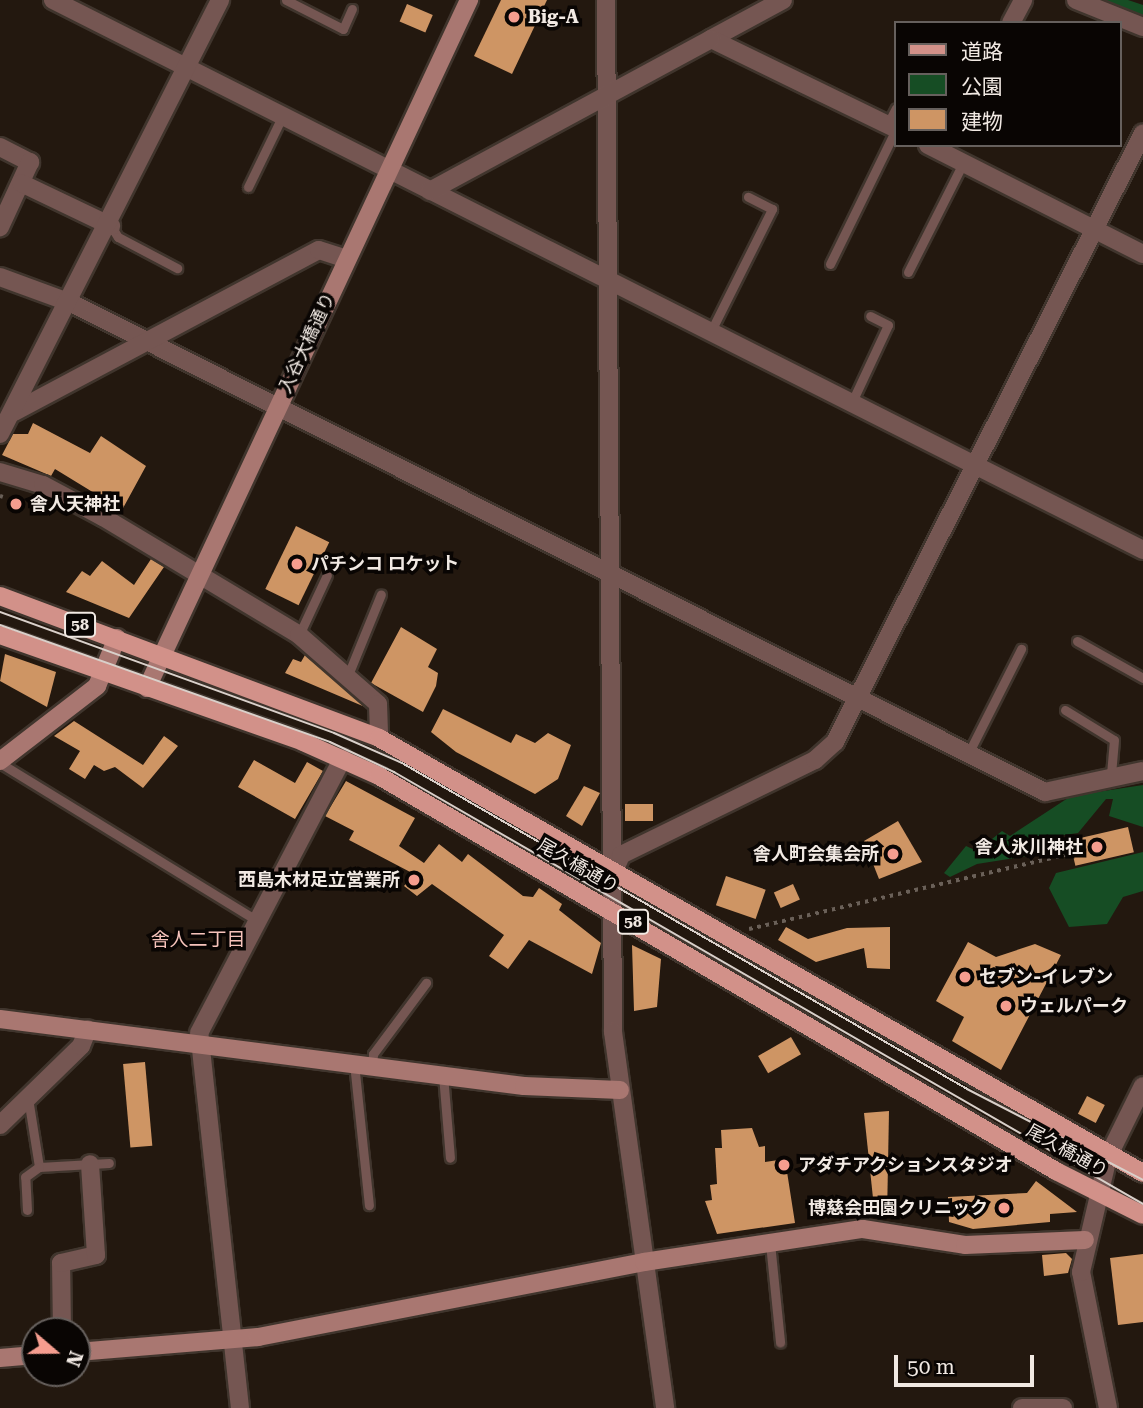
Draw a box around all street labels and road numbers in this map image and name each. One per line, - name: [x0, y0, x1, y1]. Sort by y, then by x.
- street label: 入谷大橋通り: [274, 289, 340, 397]
- road number: 58: [62, 612, 98, 638]
- street label: 尾久橋通り: [534, 834, 622, 898]
- road number: 58: [616, 910, 650, 934]
- street label: 尾久橋通り: [1022, 1120, 1112, 1182]

